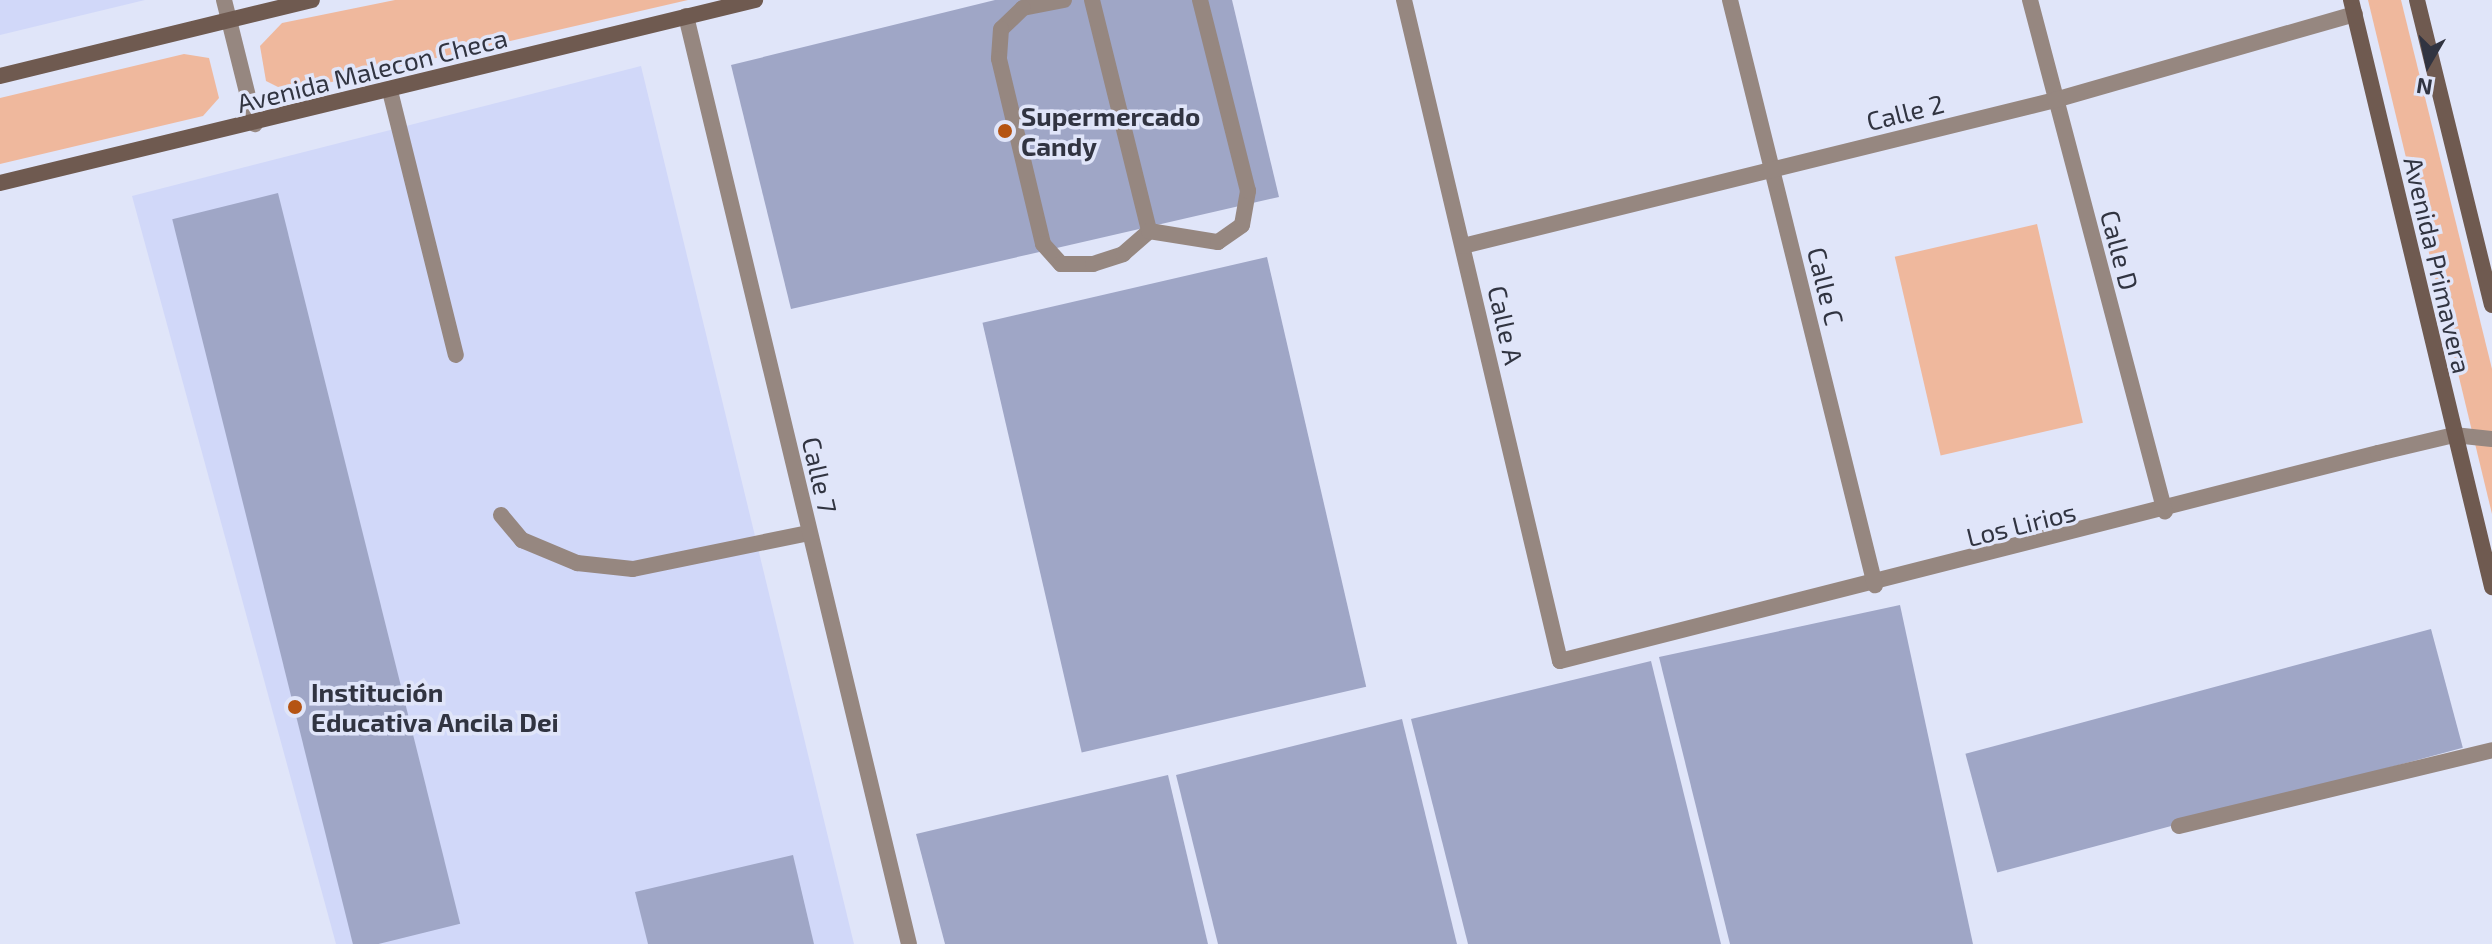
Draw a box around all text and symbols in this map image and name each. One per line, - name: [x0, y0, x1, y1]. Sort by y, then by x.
- street label: Avenida Malecon Checa: [234, 21, 510, 119]
- north arrow: [2388, 24, 2468, 104]
- text: N: [2414, 74, 2434, 102]
- street label: Calle 2: [1863, 87, 1947, 137]
- place label: Supermercado Candy: [1021, 100, 1200, 162]
- marker: Supermercado Candy: [996, 122, 1014, 140]
- street label: Avenida Primavera: [2398, 154, 2478, 376]
- street label: Calle D: [2094, 207, 2146, 293]
- street label: Calle C: [1801, 244, 1851, 328]
- street label: Calle A: [1482, 282, 1530, 368]
- street label: Calle 7: [796, 434, 844, 516]
- street label: Los Lirios: [1963, 495, 2079, 553]
- place label: Institución Educativa Ancila Dei: [311, 676, 559, 738]
- marker: Institución Educativa Ancila Dei: [286, 698, 304, 716]

